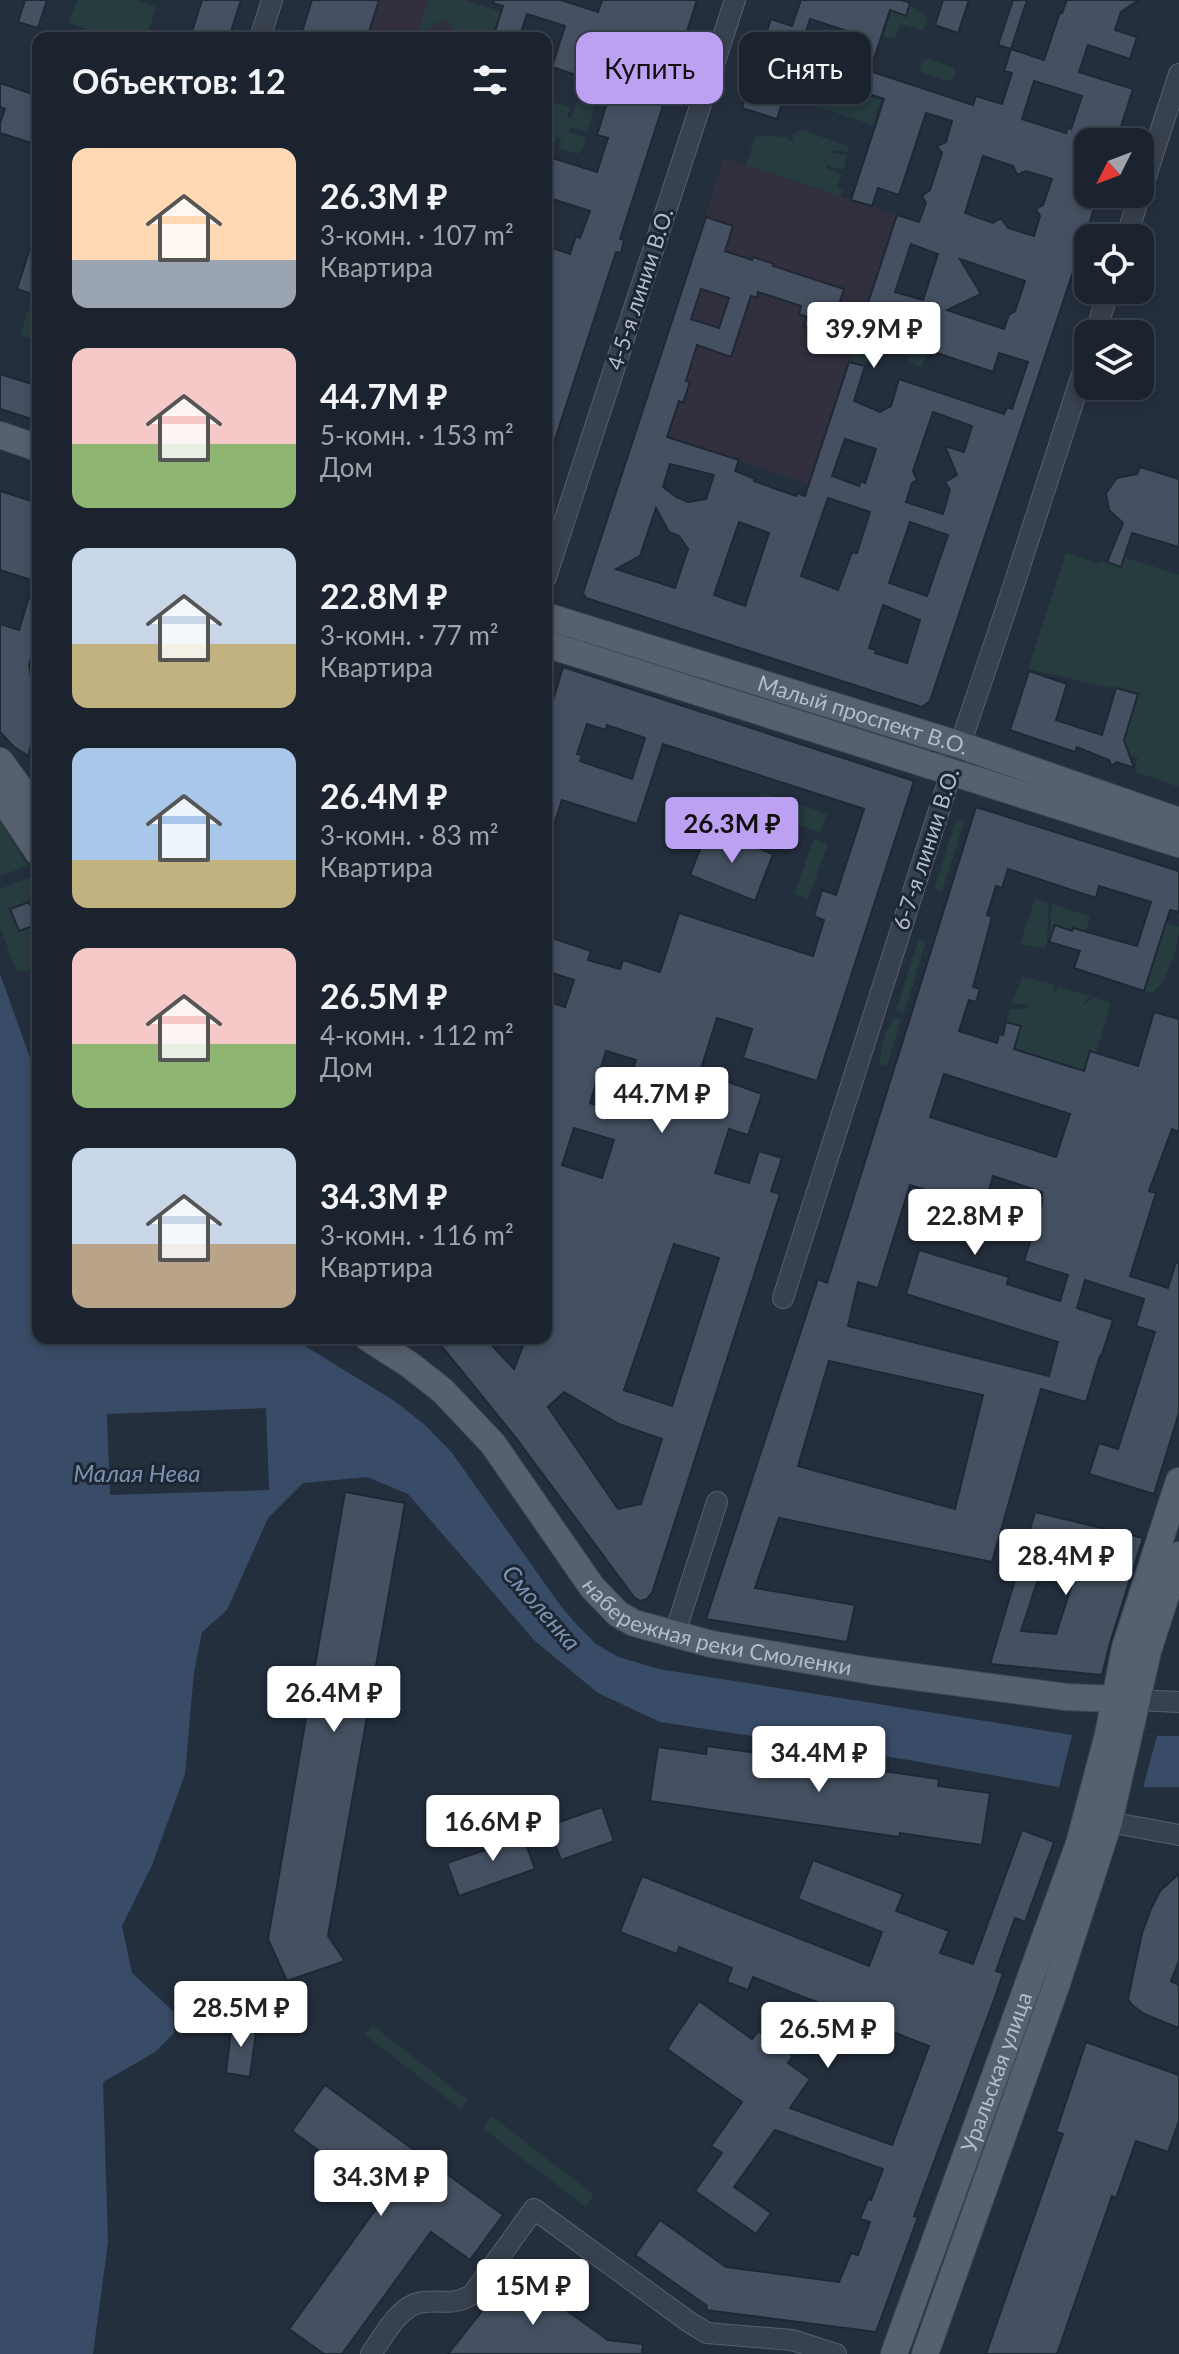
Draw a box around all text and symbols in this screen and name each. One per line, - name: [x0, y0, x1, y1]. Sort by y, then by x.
- chip: Купить: [576, 32, 723, 104]
- chip: Снять: [739, 32, 871, 104]
- icon: filters: [468, 58, 512, 102]
- text: Объектов: 12: [72, 60, 286, 101]
- north arrow: [1074, 128, 1154, 208]
- map controls: [1074, 128, 1154, 400]
- text: 26.3M ₽: [320, 175, 447, 216]
- icon: home: [136, 180, 232, 276]
- street label: 4-5-я линии В.О.: [601, 205, 678, 373]
- text: 3-комн. · 107 m²: [320, 219, 514, 251]
- button: locate: [1074, 224, 1154, 304]
- text: Квартира: [320, 251, 433, 283]
- pin: 39.9M ₽: [800, 302, 948, 370]
- text: 39.9M ₽: [825, 312, 923, 344]
- button: layers: [1074, 320, 1154, 400]
- text: 44.7M ₽: [320, 375, 447, 416]
- icon: home: [136, 380, 232, 476]
- text: 5-комн. · 153 m²: [320, 419, 514, 451]
- text: Дом: [320, 451, 373, 483]
- text: 22.8M ₽: [320, 575, 447, 616]
- icon: home: [136, 580, 232, 676]
- text: 3-комн. · 77 m²: [320, 619, 499, 651]
- text: Квартира: [320, 651, 433, 683]
- street label: Малый проспект В.О.: [754, 669, 972, 760]
- street label: 6-7-я линии В.О.: [887, 765, 964, 933]
- text: 26.4M ₽: [320, 775, 447, 816]
- icon: home: [136, 780, 232, 876]
- pin: 26.3M ₽: [658, 797, 806, 865]
- text: 26.3M ₽: [683, 807, 781, 839]
- text: 3-комн. · 83 m²: [320, 819, 499, 851]
- text: Квартира: [320, 851, 433, 883]
- text: 26.5M ₽: [320, 975, 447, 1016]
- icon: home: [136, 980, 232, 1076]
- text: 4-комн. · 112 m²: [320, 1019, 514, 1051]
- text: Дом: [320, 1051, 373, 1083]
- pin: 44.7M ₽: [588, 1067, 736, 1135]
- text: 44.7M ₽: [613, 1077, 711, 1109]
- text: 34.3M ₽: [320, 1175, 447, 1216]
- icon: home: [136, 1180, 232, 1276]
- pin: 22.8M ₽: [901, 1189, 1049, 1257]
- text: 22.8M ₽: [926, 1199, 1024, 1231]
- text: 3-комн. · 116 m²: [320, 1219, 514, 1251]
- text: Квартира: [320, 1251, 433, 1283]
- water label: Малая Нева: [73, 1458, 201, 1487]
- pin: 28.4M ₽: [992, 1529, 1140, 1597]
- text: 28.4M ₽: [1017, 1539, 1115, 1571]
- water label: Смоленка: [497, 1558, 587, 1656]
- street label: набережная реки Смоленки: [577, 1573, 854, 1681]
- pin: 26.4M ₽: [260, 1666, 408, 1734]
- text: 26.4M ₽: [285, 1676, 383, 1708]
- pin: 34.4M ₽: [745, 1726, 893, 1794]
- text: 34.4M ₽: [770, 1736, 868, 1768]
- pin: 16.6M ₽: [419, 1795, 567, 1863]
- text: 16.6M ₽: [444, 1805, 542, 1837]
- pin: 28.5M ₽: [167, 1981, 315, 2049]
- street label: Уральская улица: [954, 1988, 1037, 2156]
- text: 28.5M ₽: [192, 1991, 290, 2023]
- pin: 26.5M ₽: [754, 2002, 902, 2070]
- text: 26.5M ₽: [779, 2012, 877, 2044]
- pin: 34.3M ₽: [307, 2150, 455, 2218]
- text: 34.3M ₽: [332, 2160, 430, 2192]
- pin: 15M ₽: [477, 2259, 589, 2327]
- text: 15M ₽: [495, 2269, 571, 2301]

